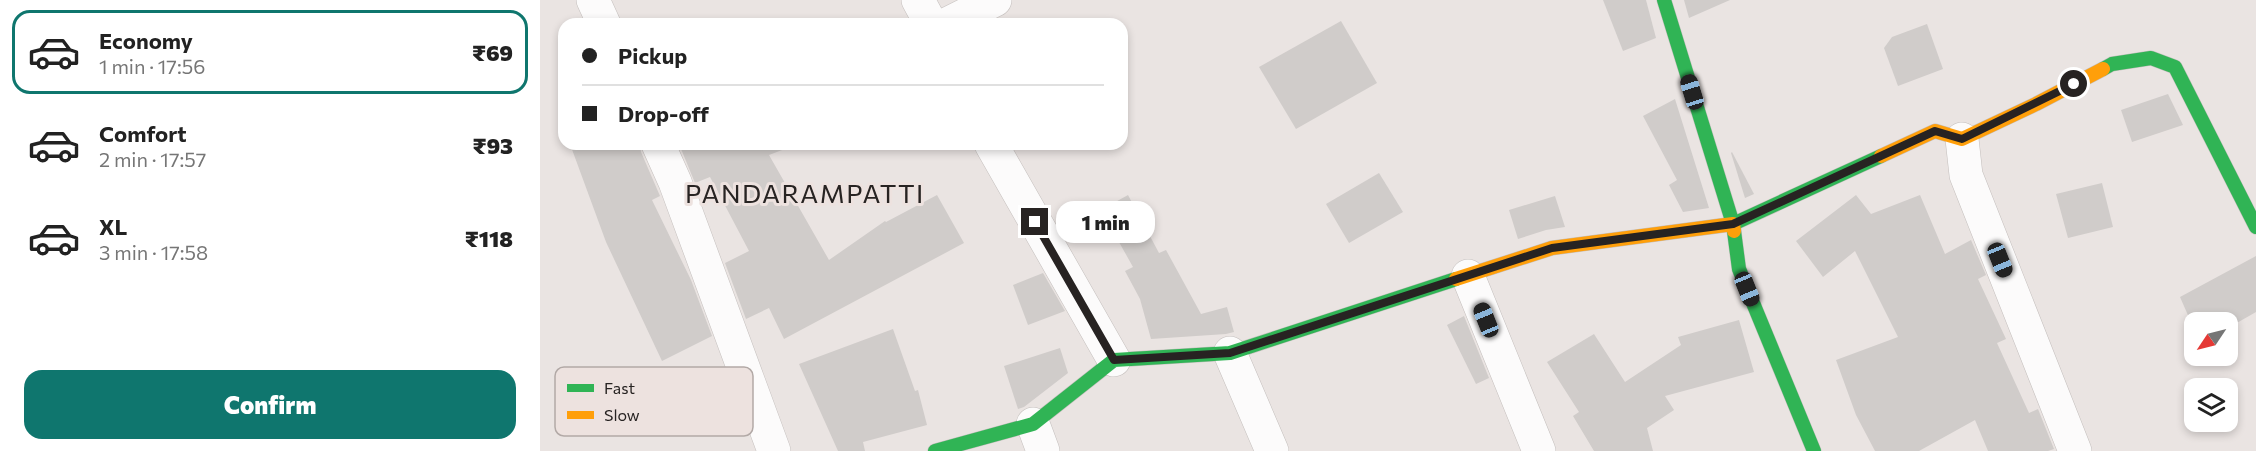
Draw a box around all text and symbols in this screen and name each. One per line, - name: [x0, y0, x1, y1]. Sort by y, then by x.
- icon: car: [27, 25, 81, 79]
- text: Economy: [99, 27, 193, 54]
- text: ₹69: [472, 39, 513, 66]
- text: Pickup: [618, 42, 687, 69]
- text: 1 min · 17:56: [99, 54, 205, 78]
- route start: [2060, 70, 2087, 97]
- car: [1678, 72, 1706, 112]
- text: Drop-off: [618, 100, 709, 127]
- icon: car: [27, 118, 81, 172]
- text: Comfort: [99, 120, 187, 147]
- text: ₹93: [473, 132, 513, 159]
- text: 2 min · 17:57: [99, 147, 206, 171]
- district label: PANDARAMPATTI: [685, 177, 925, 208]
- callout: 1 min: [1056, 201, 1155, 243]
- route end: [1021, 208, 1048, 235]
- text: 1 min: [1081, 210, 1130, 234]
- icon: car: [27, 211, 81, 265]
- text: XL: [99, 213, 127, 240]
- text: ₹118: [465, 225, 513, 252]
- text: 3 min · 17:58: [99, 240, 208, 264]
- car: [1985, 240, 2015, 280]
- car: [1732, 269, 1762, 309]
- car: [1471, 300, 1501, 340]
- north arrow: [2184, 312, 2238, 366]
- map controls: [2184, 312, 2238, 432]
- legend: [555, 367, 753, 436]
- button: Confirm: [24, 370, 516, 439]
- text: Fast: [604, 378, 635, 397]
- button: layers: [2184, 378, 2238, 432]
- text: Slow: [604, 405, 640, 424]

